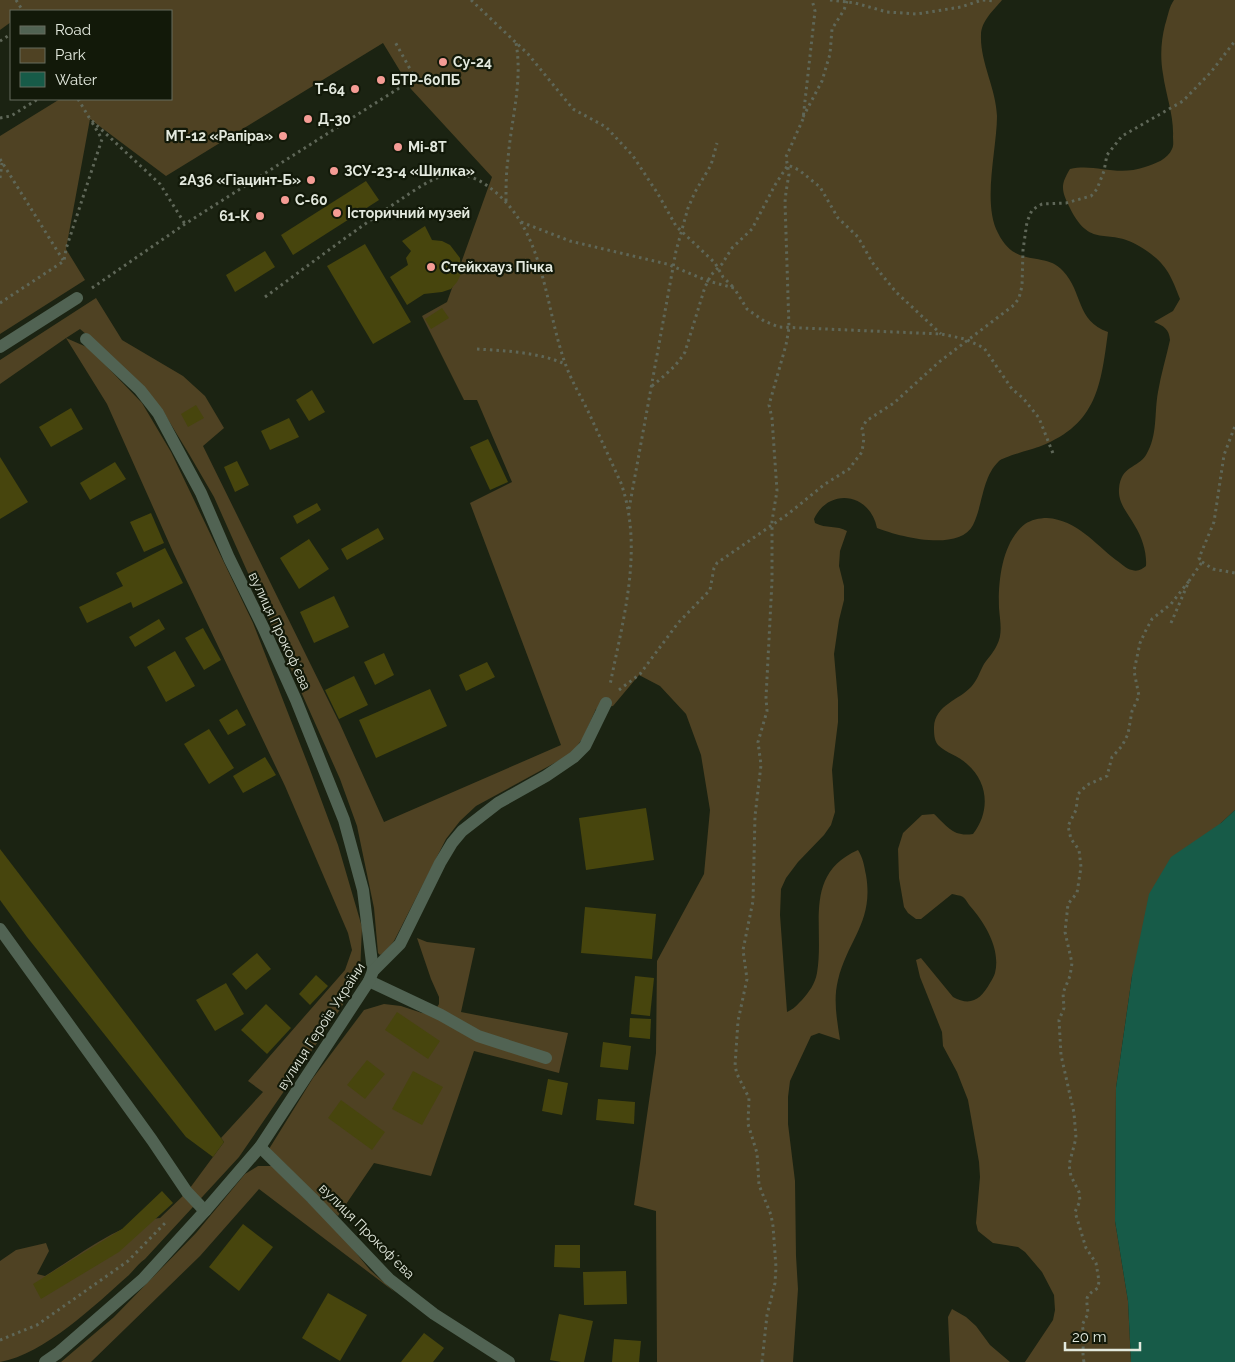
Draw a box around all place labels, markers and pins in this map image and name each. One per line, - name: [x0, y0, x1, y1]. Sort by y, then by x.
- place label: Су-24: [453, 54, 492, 70]
- marker: Су-24: [437, 56, 449, 68]
- place label: БТР-60ПБ: [391, 72, 461, 88]
- marker: БТР-60ПБ: [375, 74, 387, 86]
- place label: Т-64: [315, 81, 345, 97]
- marker: Т-64: [349, 83, 361, 95]
- place label: Д-30: [318, 111, 351, 127]
- marker: Д-30: [302, 113, 314, 125]
- place label: МТ-12 «Рапіра»: [165, 128, 273, 144]
- marker: МТ-12 «Рапіра»: [277, 130, 289, 142]
- place label: Мі-8Т: [408, 139, 447, 155]
- marker: Мі-8Т: [392, 141, 404, 153]
- place label: ЗСУ-23-4 «Шилка»: [344, 163, 475, 179]
- marker: ЗСУ-23-4 «Шилка»: [328, 165, 340, 177]
- place label: 2А36 «Гіацинт-Б»: [179, 172, 301, 188]
- marker: 2А36 «Гіацинт-Б»: [305, 174, 317, 186]
- place label: С-60: [295, 192, 328, 208]
- marker: С-60: [279, 194, 291, 206]
- place label: Історичний музей: [347, 205, 470, 221]
- marker: Історичний музей: [331, 207, 343, 219]
- place label: 61-К: [219, 208, 250, 224]
- marker: 61-К: [254, 210, 266, 222]
- place label: Стейкхауз Пічка: [441, 259, 553, 275]
- marker: Стейкхауз Пічка: [425, 261, 437, 273]

